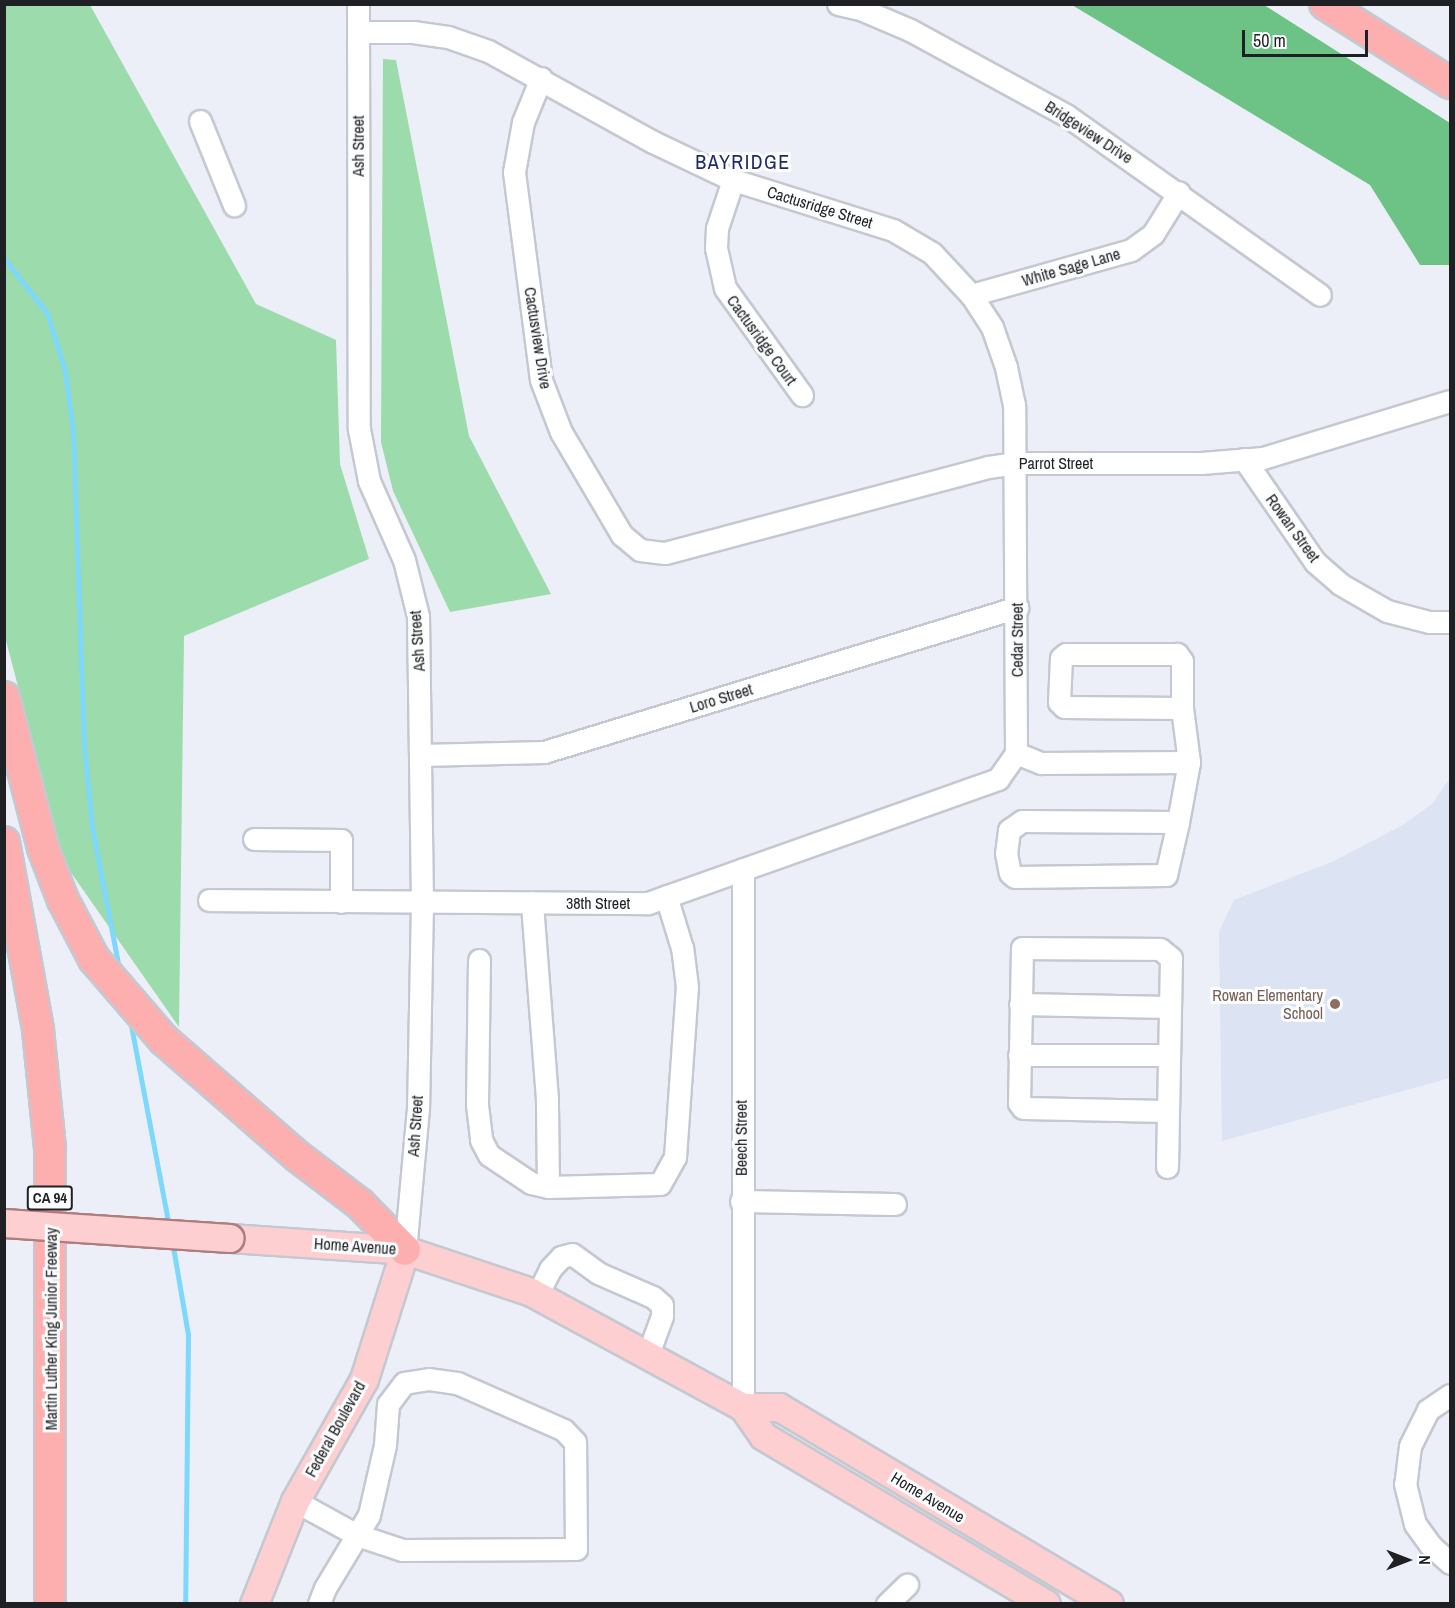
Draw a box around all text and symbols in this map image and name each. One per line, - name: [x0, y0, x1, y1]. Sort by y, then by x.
- scale bar: [1245, 18, 1371, 56]
- text: 50 m: [1253, 28, 1286, 53]
- street label: Bridgeview Drive: [1042, 97, 1136, 167]
- street label: Ash Street: [348, 115, 368, 177]
- district label: BAYRIDGE: [695, 149, 791, 173]
- street label: Cactusridge Street: [765, 182, 875, 232]
- street label: White Sage Lane: [1020, 244, 1122, 290]
- street label: Cactusview Drive: [520, 286, 556, 390]
- street label: Cactusridge Court: [723, 291, 801, 389]
- street label: Parrot Street: [1019, 453, 1093, 473]
- street label: Rowan Street: [1262, 490, 1324, 566]
- street label: Cedar Street: [1007, 603, 1027, 677]
- street label: Ash Street: [405, 610, 429, 672]
- street label: Loro Street: [687, 679, 755, 717]
- street label: 38th Street: [566, 893, 630, 913]
- place label: Rowan Elementary School: [1212, 985, 1323, 1023]
- marker: Rowan Elementary School: [1328, 997, 1342, 1011]
- street label: Ash Street: [403, 1095, 427, 1157]
- street label: Beech Street: [731, 1100, 751, 1176]
- road number: CA 94: [26, 1186, 74, 1210]
- street label: Martin Luther King Junior Freeway: [41, 1228, 61, 1430]
- street label: Home Avenue: [313, 1234, 397, 1258]
- street label: Federal Boulevard: [301, 1378, 369, 1480]
- street label: Home Avenue: [888, 1467, 968, 1527]
- north arrow: [1377, 1530, 1437, 1590]
- text: N: [1414, 1555, 1436, 1565]

